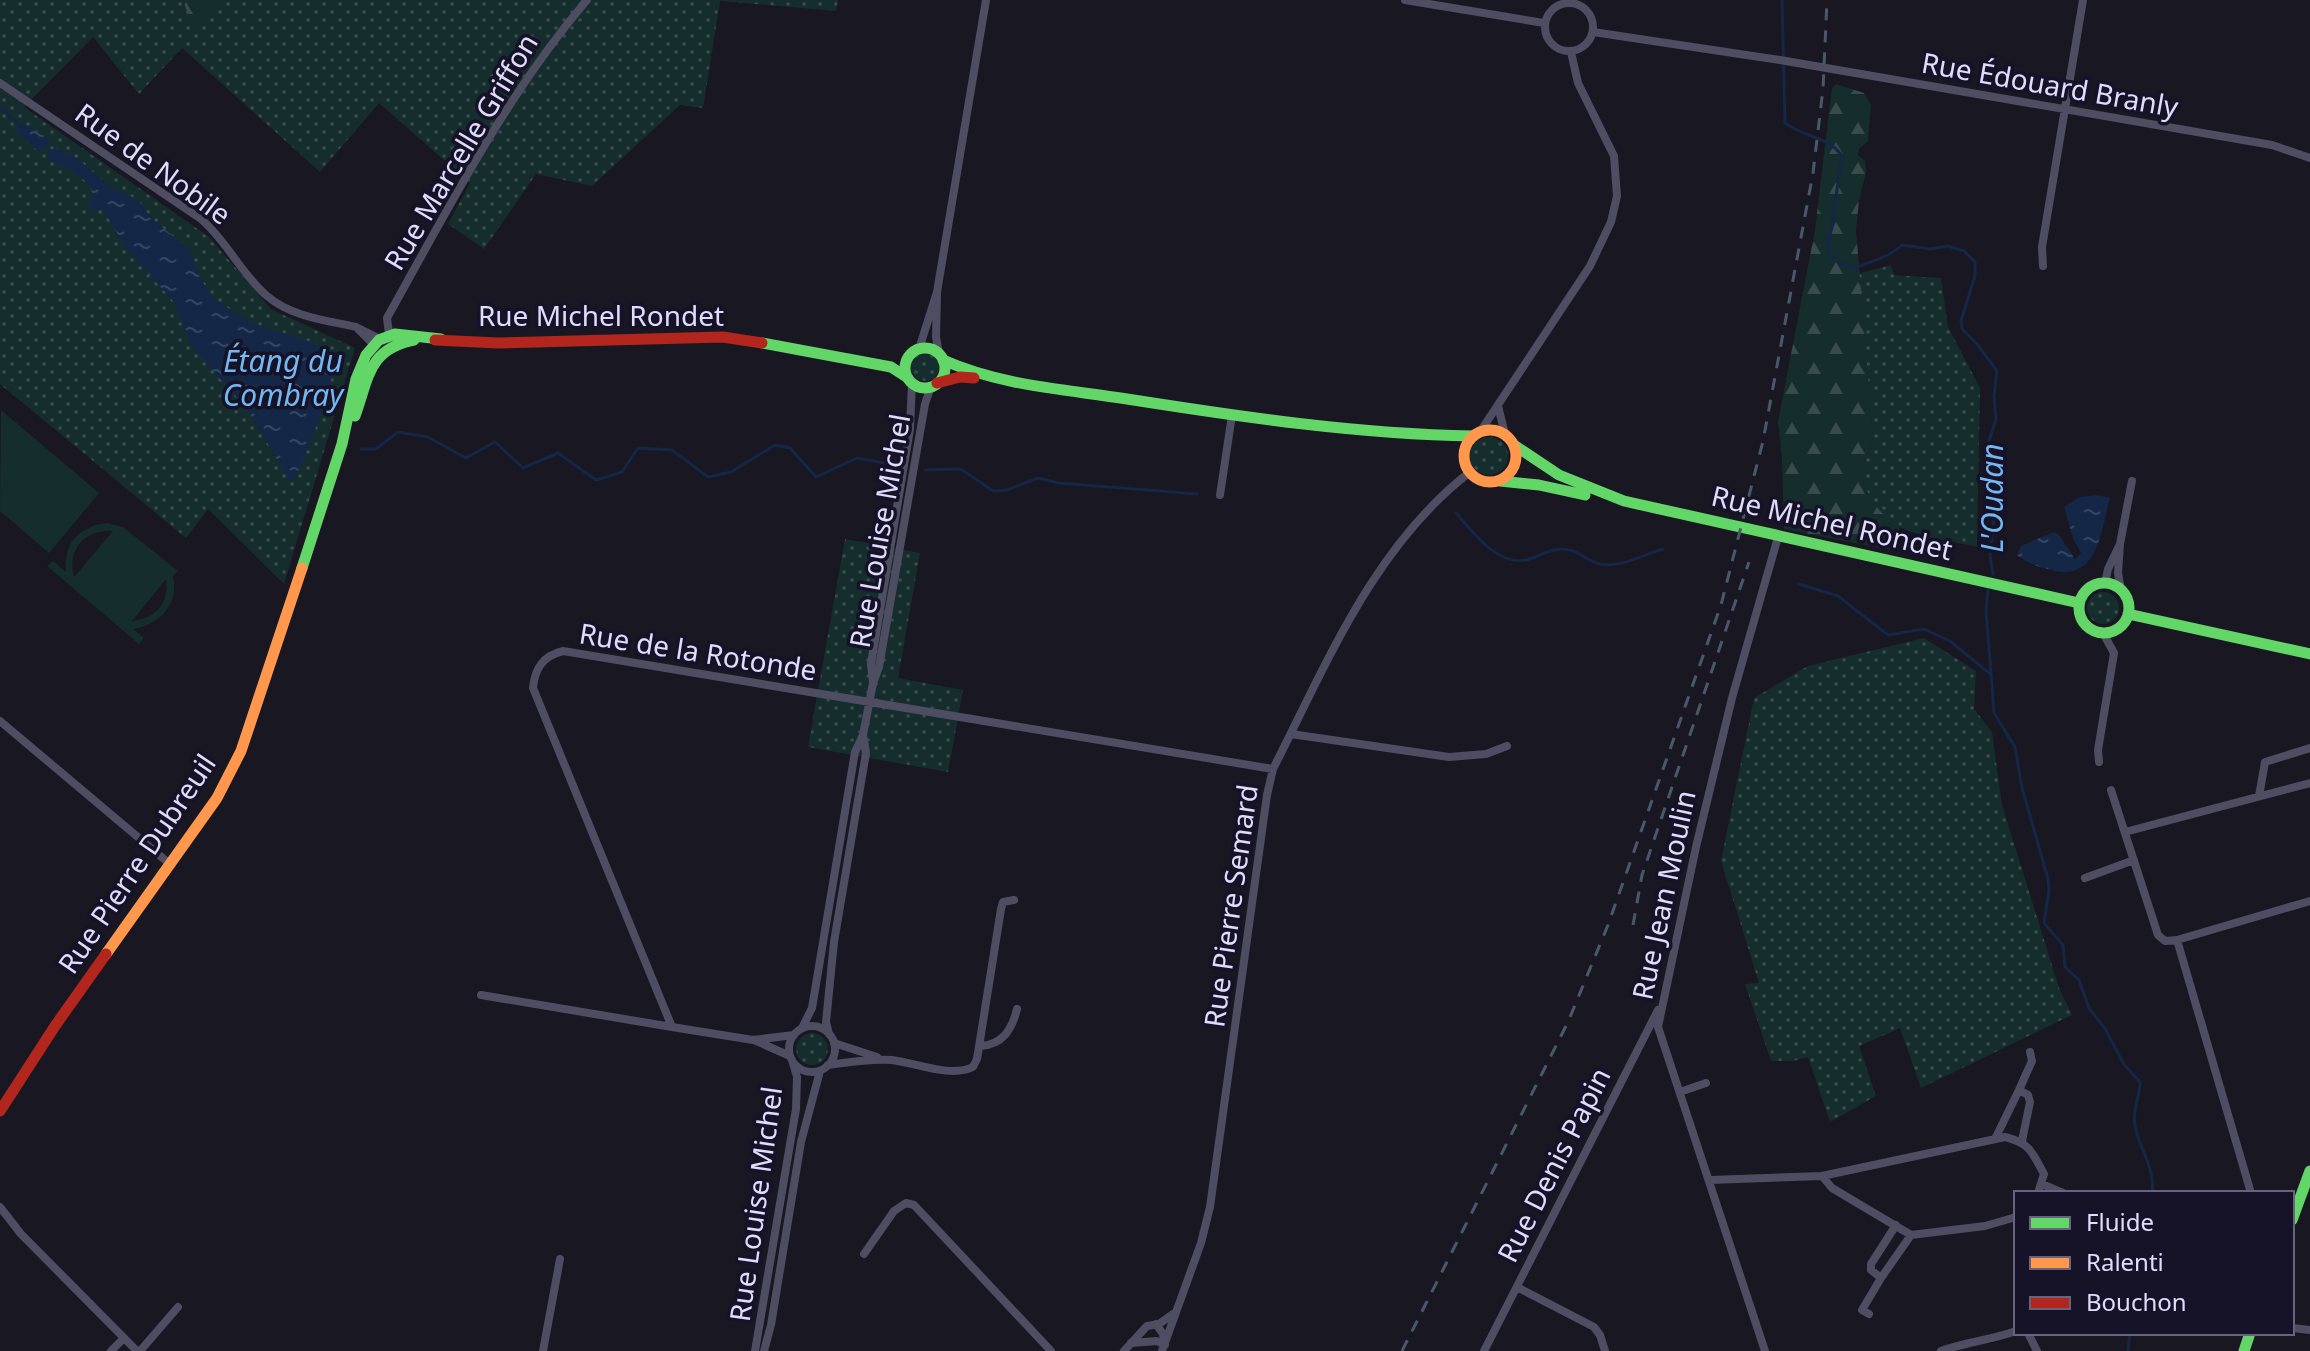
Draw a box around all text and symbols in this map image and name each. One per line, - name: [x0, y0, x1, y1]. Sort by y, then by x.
- street label: Rue Marcelle Griffon: [374, 26, 546, 277]
- street label: Rue Édouard Branly: [1919, 43, 2182, 125]
- street label: Rue de Nobile: [68, 94, 239, 233]
- street label: Rue Michel Rondet: [478, 296, 724, 334]
- water label: Étang du Combray: [223, 340, 345, 415]
- street label: Rue Louise Michel: [840, 411, 918, 651]
- water label: L'Oudan: [1971, 443, 2012, 553]
- street label: Rue Michel Rondet: [1708, 476, 1956, 568]
- street label: Rue de la Rotonde: [577, 613, 820, 689]
- street label: Rue Pierre Dubreuil: [49, 746, 224, 981]
- street label: Rue Pierre Semard: [1194, 782, 1266, 1030]
- street label: Rue Jean Moulin: [1622, 787, 1704, 1003]
- street label: Rue Denis Papin: [1488, 1061, 1619, 1268]
- street label: Rue Louise Michel: [720, 1084, 790, 1324]
- legend: [2014, 1191, 2294, 1335]
- text: Fluide: [2086, 1205, 2154, 1238]
- text: Ralenti: [2086, 1245, 2164, 1278]
- text: Bouchon: [2086, 1285, 2187, 1318]

